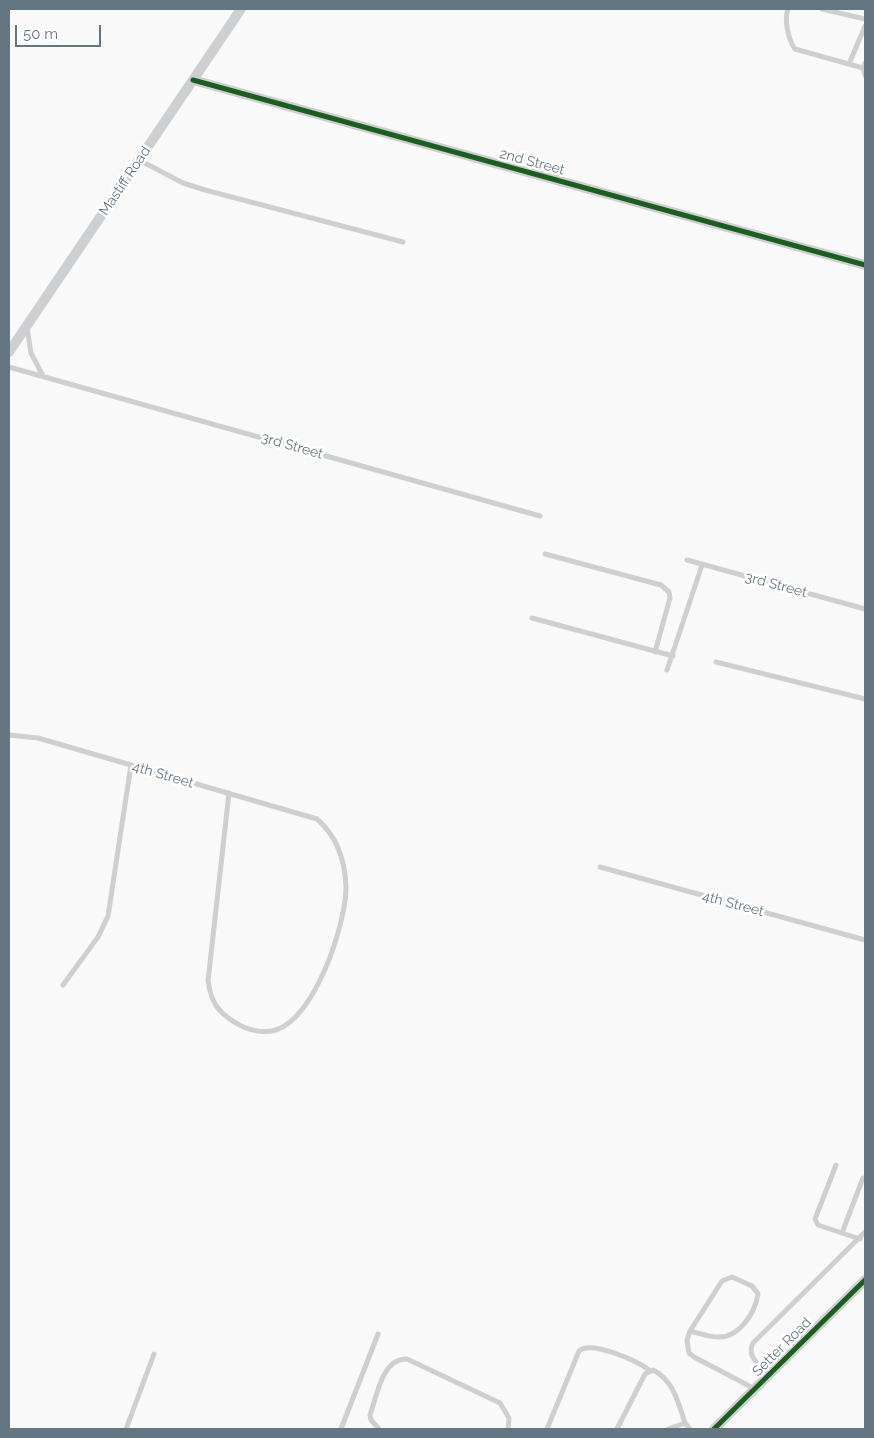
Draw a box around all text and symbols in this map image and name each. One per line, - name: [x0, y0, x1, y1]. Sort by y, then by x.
- scale bar: [18, 15, 104, 47]
- text: 50 m: [23, 25, 58, 43]
- street label: Mastiff Road: [96, 143, 154, 219]
- street label: 2nd Street: [498, 145, 566, 179]
- street label: 3rd Street: [259, 429, 325, 463]
- street label: 3rd Street: [743, 569, 809, 601]
- street label: 4th Street: [130, 758, 196, 792]
- street label: 4th Street: [700, 888, 766, 920]
- street label: Setter Road: [749, 1314, 815, 1380]

